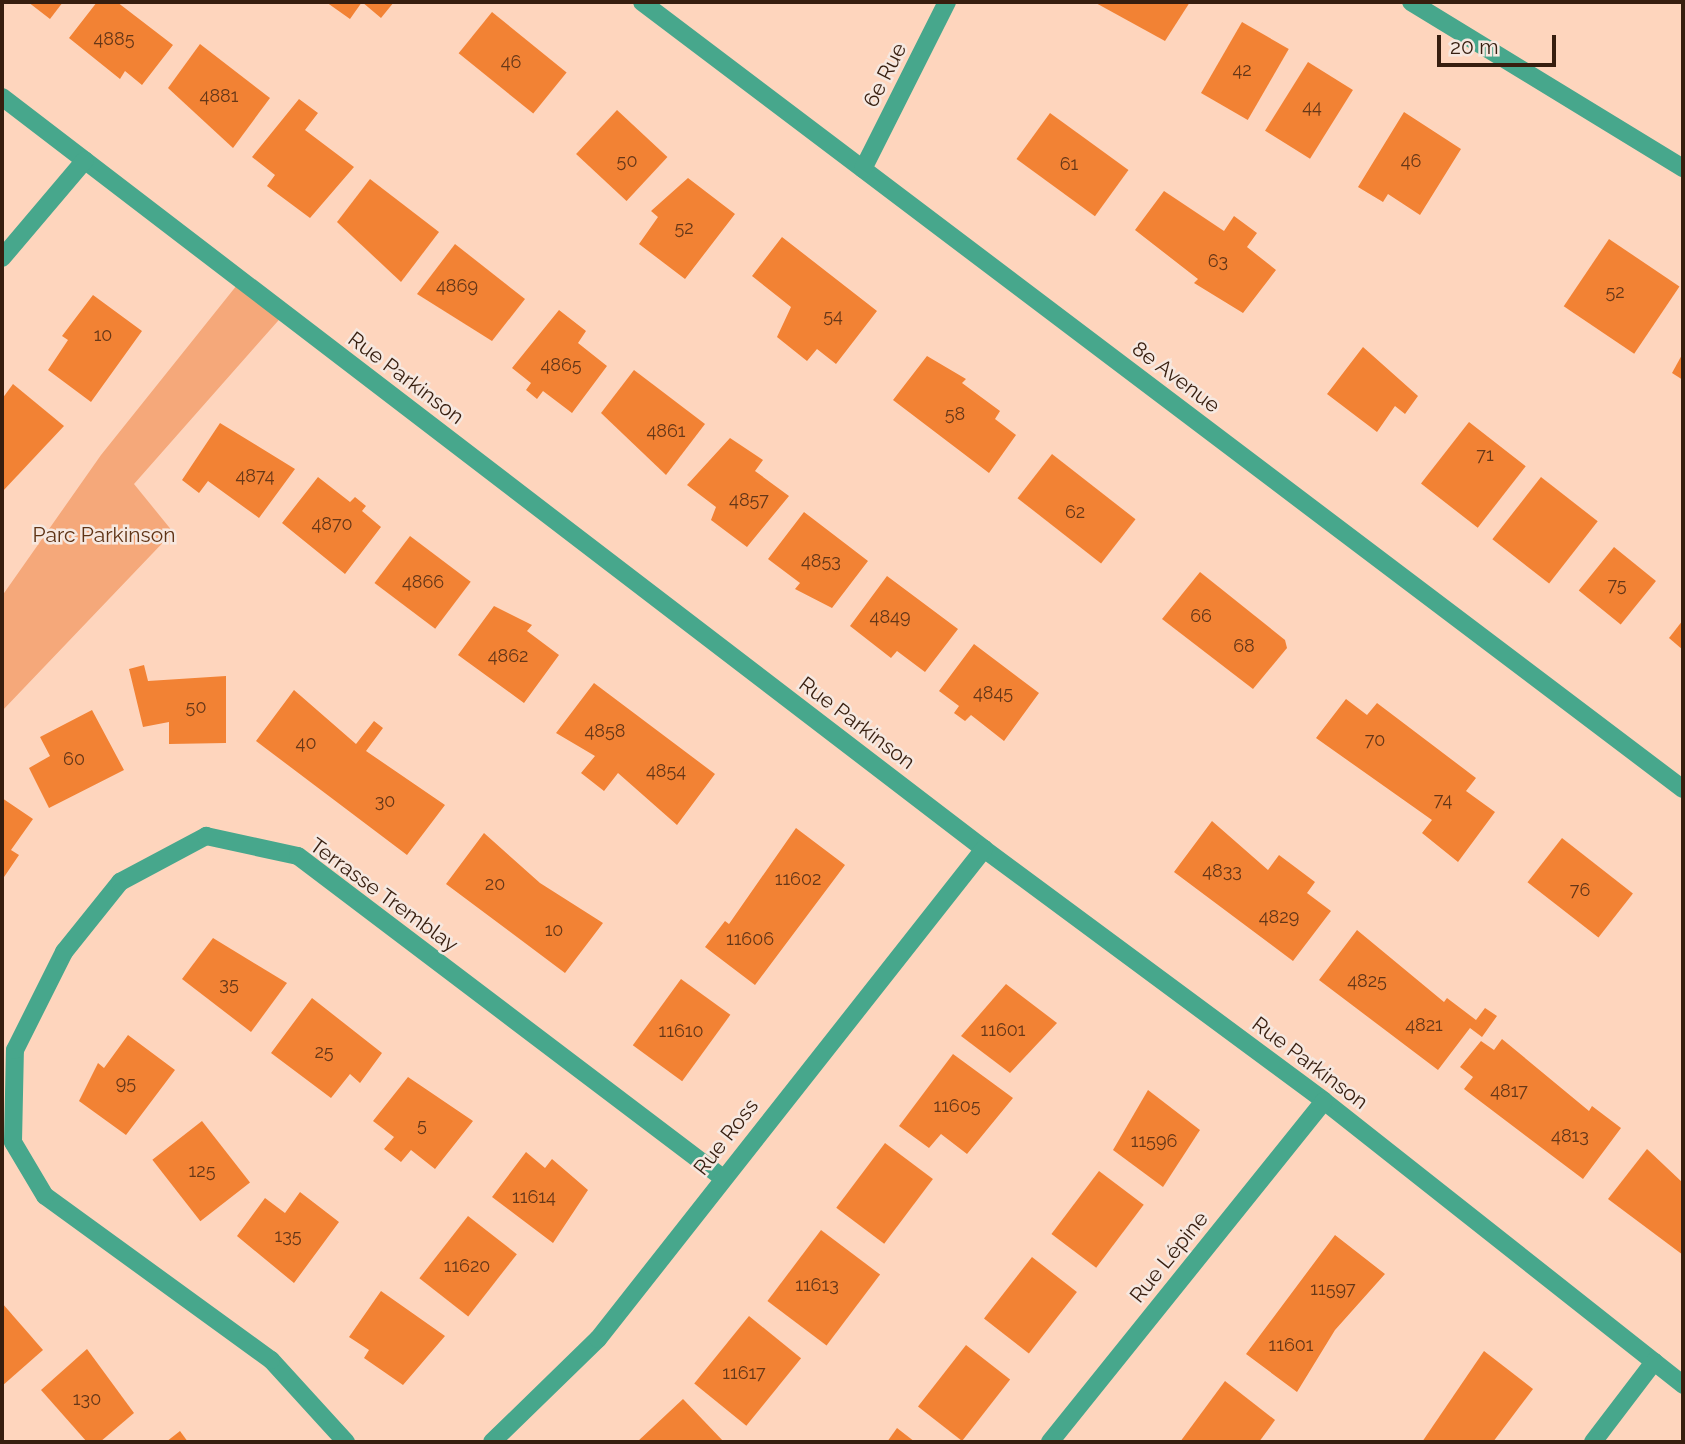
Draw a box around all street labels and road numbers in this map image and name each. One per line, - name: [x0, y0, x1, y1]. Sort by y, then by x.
- street label: 6e Rue: [858, 39, 912, 111]
- street label: Rue Parkinson: [343, 326, 469, 430]
- street label: 8e Avenue: [1127, 336, 1225, 418]
- street label: Rue Parkinson: [794, 671, 920, 775]
- street label: Terrasse Tremblay: [305, 833, 463, 957]
- street label: Rue Parkinson: [1247, 1011, 1373, 1115]
- street label: Rue Ross: [688, 1094, 764, 1180]
- street label: Rue Lépine: [1125, 1206, 1213, 1308]

